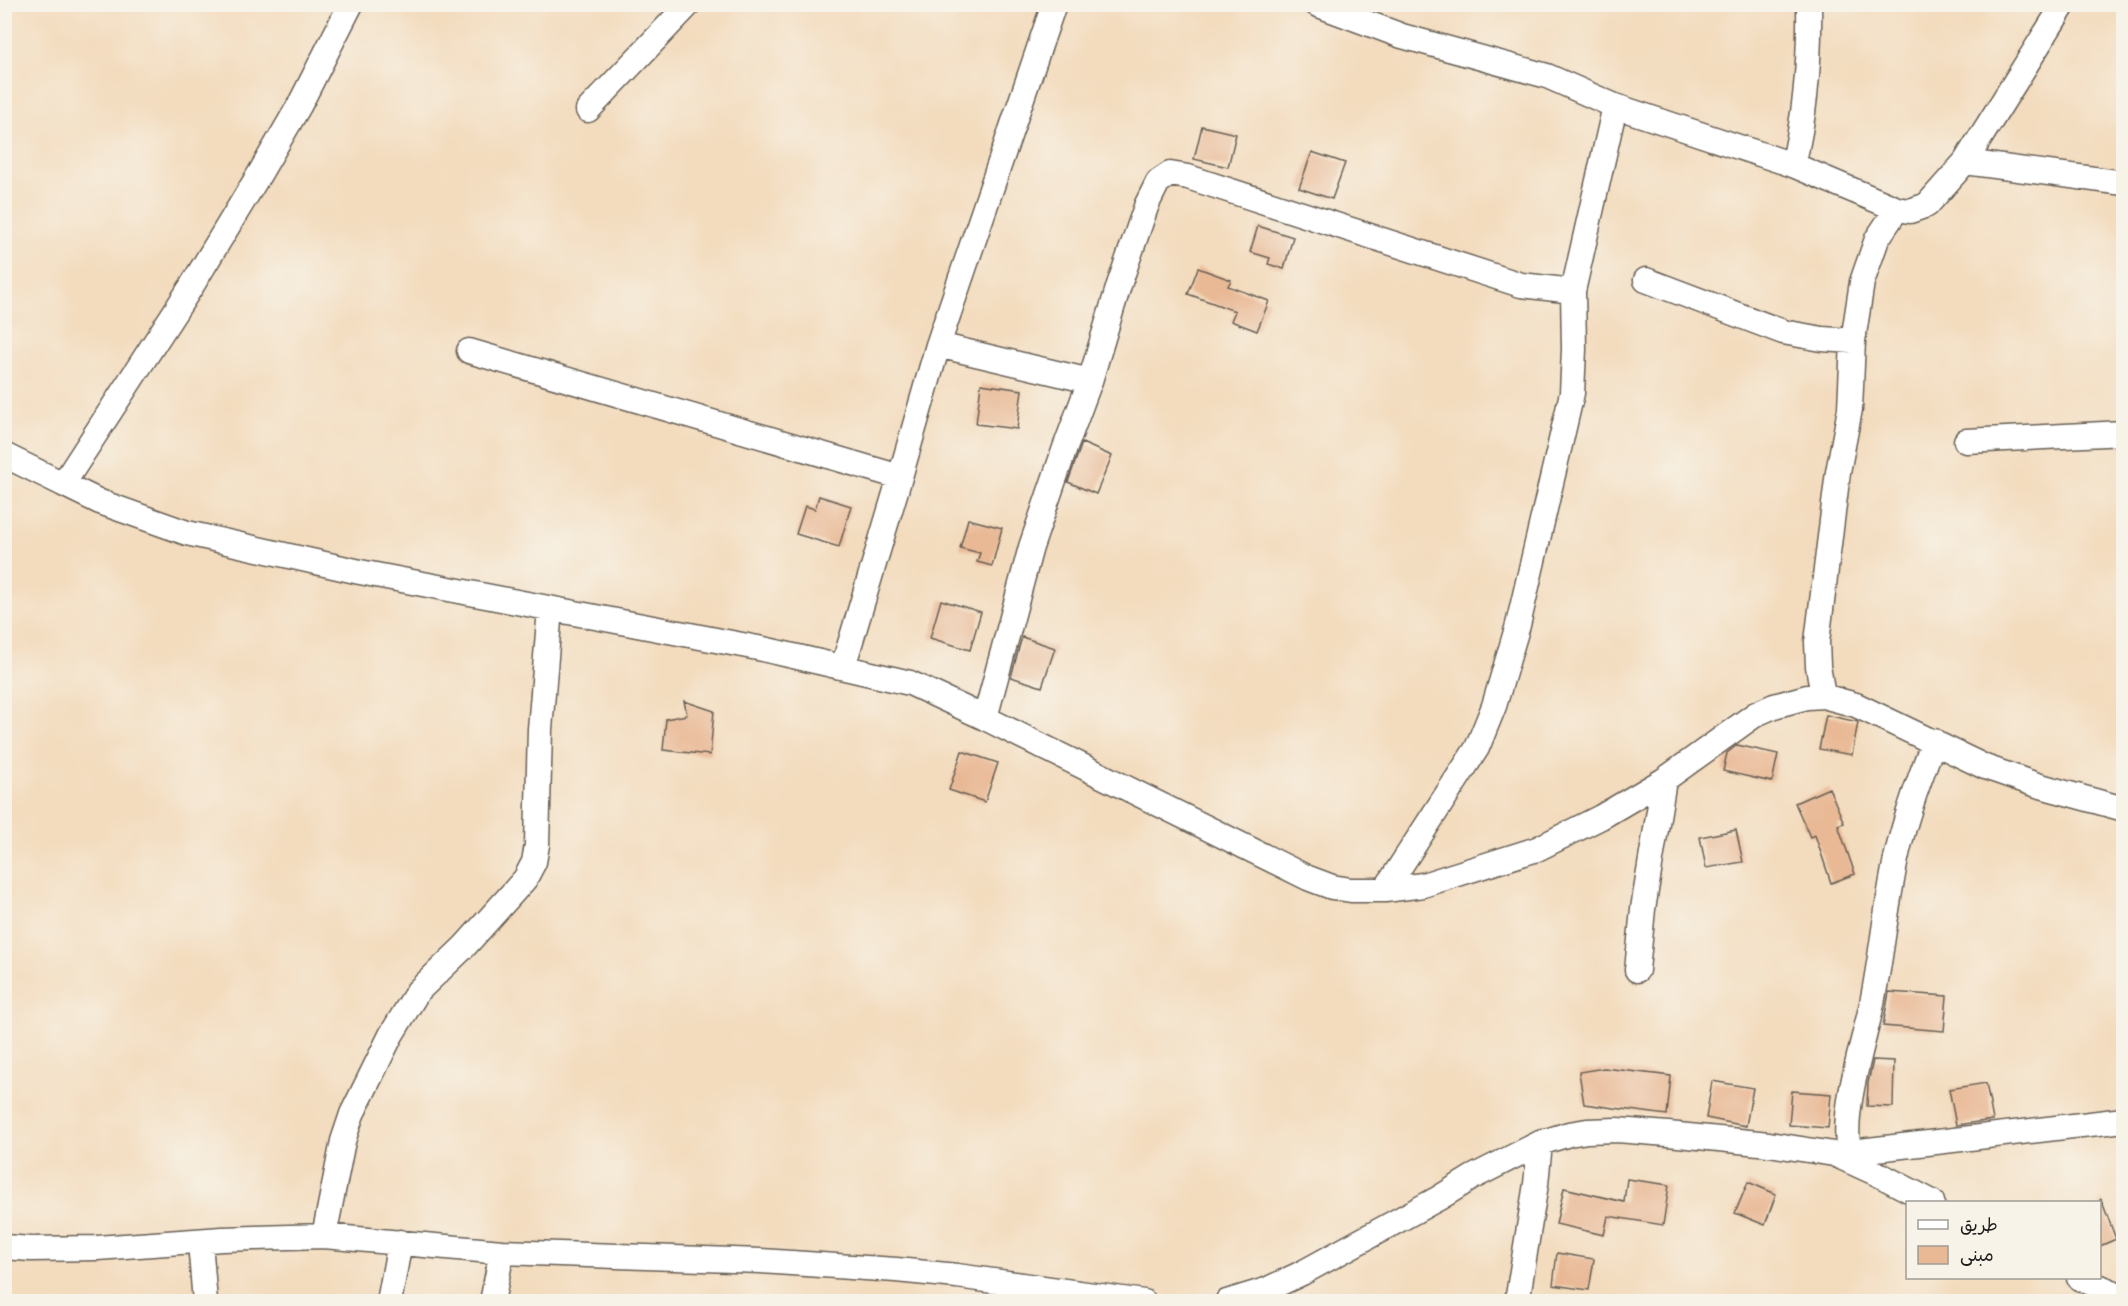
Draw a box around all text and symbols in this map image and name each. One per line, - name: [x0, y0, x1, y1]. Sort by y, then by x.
- legend: [1906, 1201, 2101, 1279]
- text: طريق: [1960, 1212, 1998, 1236]
- text: مبنى: [1960, 1242, 1994, 1266]

